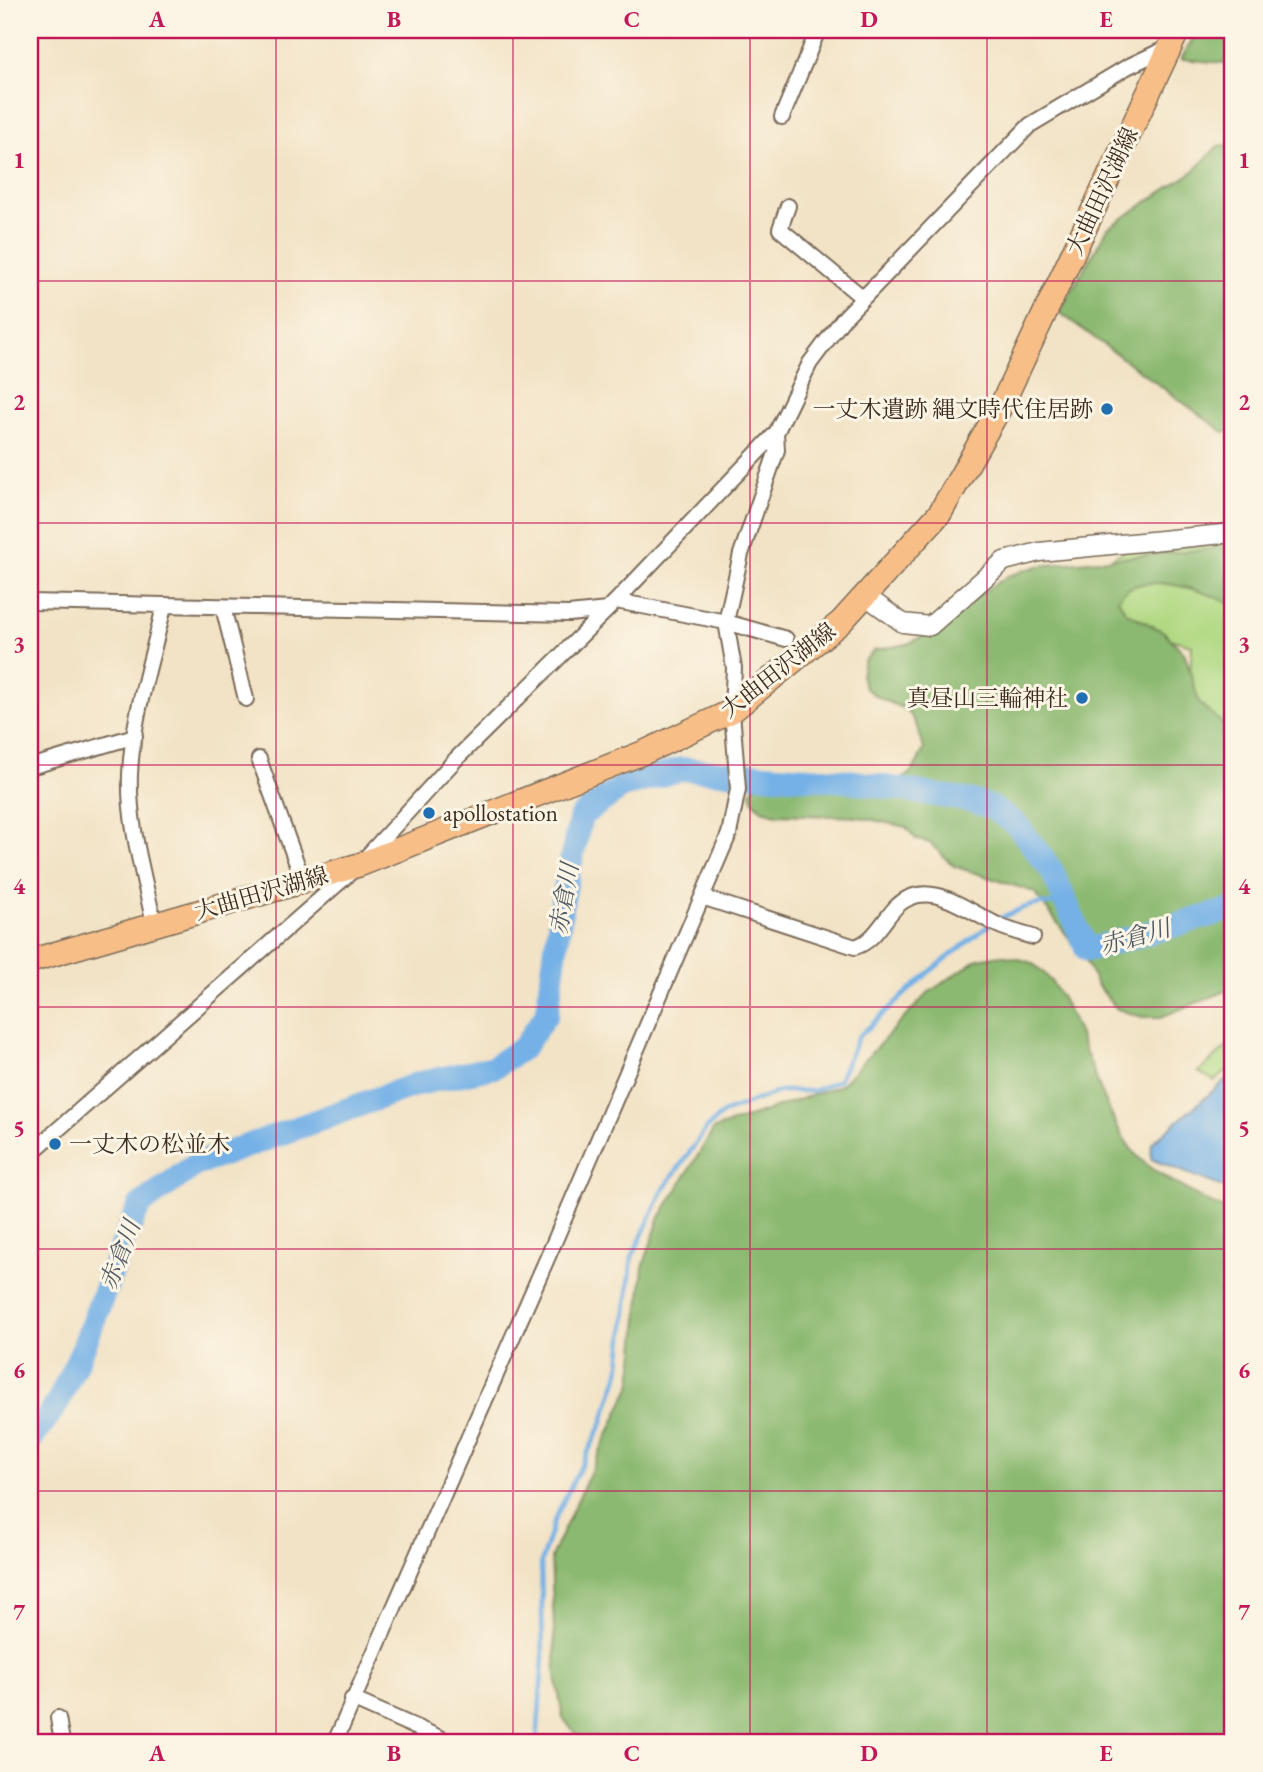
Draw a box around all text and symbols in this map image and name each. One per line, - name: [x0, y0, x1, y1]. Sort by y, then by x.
- text: A: [148, 4, 166, 34]
- text: B: [387, 4, 401, 34]
- text: C: [624, 4, 640, 34]
- text: D: [860, 4, 878, 34]
- text: E: [1099, 4, 1113, 34]
- street label: 大曲田沢湖線: [1059, 122, 1145, 260]
- text: 1: [13, 145, 25, 175]
- text: 1: [1238, 145, 1250, 175]
- text: 2: [13, 387, 25, 417]
- text: 2: [1238, 387, 1250, 417]
- place label: 一丈木遺跡 縄文時代住居跡: [812, 394, 1093, 424]
- marker: 一丈木遺跡 縄文時代住居跡: [1099, 401, 1115, 417]
- street label: 大曲田沢湖線: [714, 616, 842, 724]
- text: 3: [13, 629, 25, 659]
- text: 3: [1238, 629, 1250, 659]
- place label: 真昼山三輪神社: [907, 683, 1068, 713]
- marker: 真昼山三輪神社: [1074, 690, 1090, 706]
- place label: apollostation: [443, 798, 558, 828]
- marker: apollostation: [421, 805, 437, 821]
- water label: 赤倉川: [542, 858, 586, 937]
- street label: 大曲田沢湖線: [191, 860, 331, 926]
- text: 4: [13, 871, 26, 901]
- text: 4: [1238, 871, 1251, 901]
- water label: 赤倉川: [1096, 911, 1177, 961]
- text: 5: [13, 1113, 25, 1143]
- text: 5: [1238, 1113, 1250, 1143]
- place label: 一丈木の松並木: [69, 1129, 230, 1159]
- marker: 一丈木の松並木: [47, 1136, 63, 1152]
- water label: 赤倉川: [92, 1213, 148, 1294]
- text: 6: [13, 1355, 25, 1385]
- text: 6: [1238, 1355, 1250, 1385]
- text: 7: [13, 1597, 26, 1627]
- text: 7: [1238, 1597, 1251, 1627]
- text: A: [148, 1738, 166, 1768]
- text: B: [387, 1738, 401, 1768]
- text: C: [624, 1738, 640, 1768]
- text: D: [860, 1738, 878, 1768]
- text: E: [1099, 1738, 1113, 1768]

